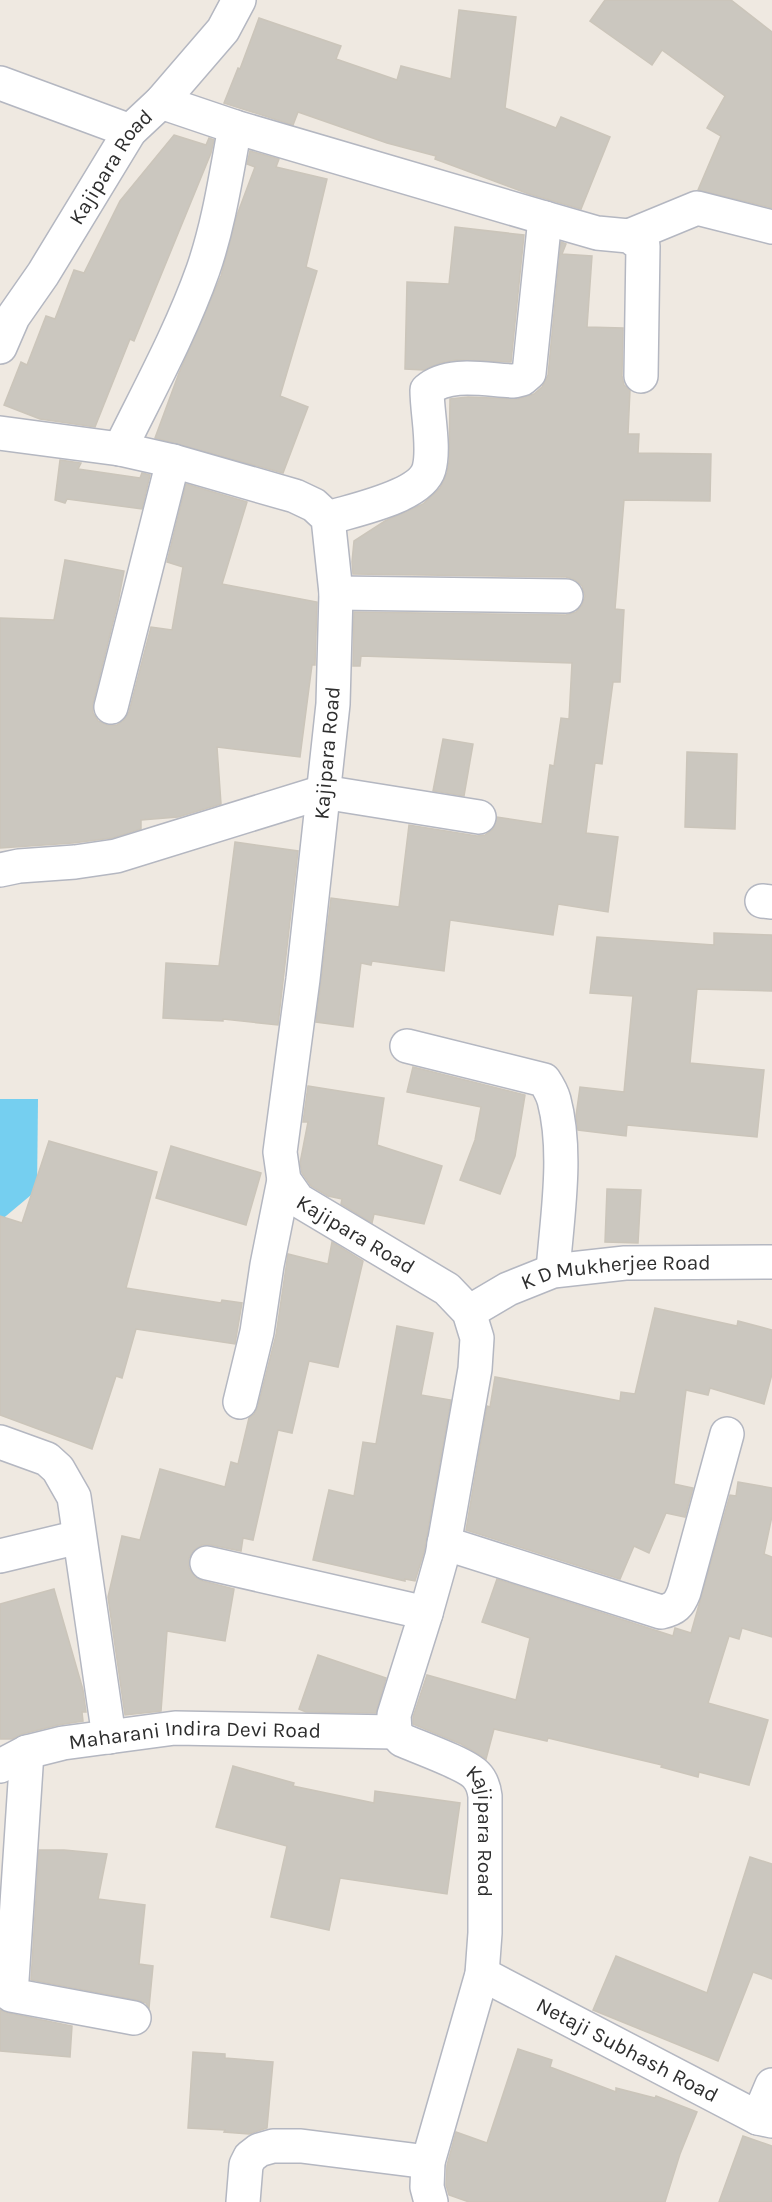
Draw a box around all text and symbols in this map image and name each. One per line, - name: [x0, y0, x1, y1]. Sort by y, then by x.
- street label: Kajipara Road: [64, 104, 157, 229]
- street label: Kajipara Road: [309, 685, 345, 821]
- street label: Kajipara Road: [292, 1190, 419, 1279]
- street label: K D Mukherjee Road: [517, 1250, 711, 1295]
- street label: Maharani Indira Devi Road: [67, 1716, 321, 1754]
- street label: Kajipara Road: [462, 1760, 497, 1897]
- street label: Netaji Subhash Road: [532, 1993, 722, 2107]

